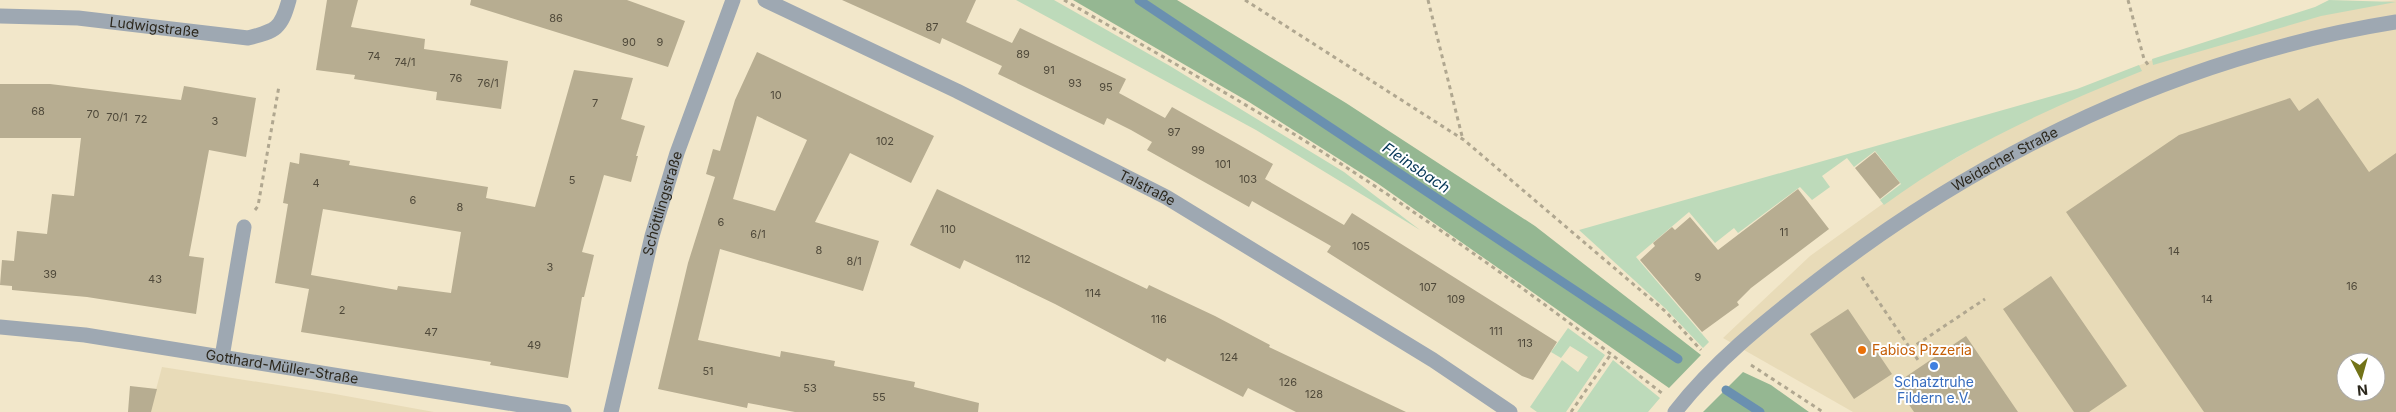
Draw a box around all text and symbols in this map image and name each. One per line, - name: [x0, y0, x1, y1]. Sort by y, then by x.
- house number: 86: [549, 11, 563, 25]
- street label: Ludwigstraße: [109, 13, 200, 40]
- house number: 87: [925, 20, 939, 34]
- house number: 90: [622, 35, 636, 49]
- house number: 9: [657, 35, 664, 49]
- house number: 89: [1016, 47, 1030, 61]
- house number: 74: [368, 49, 380, 63]
- house number: 74/1: [394, 55, 416, 69]
- house number: 91: [1043, 63, 1055, 77]
- house number: 76: [450, 71, 463, 85]
- house number: 76/1: [477, 76, 499, 90]
- house number: 93: [1068, 76, 1082, 90]
- house number: 95: [1099, 80, 1113, 94]
- house number: 10: [770, 88, 782, 102]
- house number: 7: [592, 96, 598, 110]
- house number: 68: [31, 104, 45, 118]
- house number: 70: [87, 107, 100, 121]
- house number: 70/1: [106, 110, 128, 124]
- house number: 72: [135, 112, 147, 126]
- house number: 3: [212, 114, 219, 128]
- street label: Weidacher Straße: [1948, 123, 2060, 194]
- house number: 97: [1168, 125, 1180, 139]
- house number: 102: [876, 134, 894, 148]
- water label: Fleinsbach: [1379, 138, 1454, 197]
- house number: 99: [1191, 143, 1205, 157]
- street label: Schöttlingstraße: [639, 149, 685, 257]
- house number: 101: [1215, 157, 1231, 171]
- street label: Talstraße: [1117, 166, 1179, 209]
- house number: 103: [1239, 172, 1257, 186]
- house number: 5: [569, 173, 576, 187]
- house number: 4: [312, 176, 320, 190]
- house number: 6: [410, 193, 417, 207]
- house number: 8: [457, 200, 464, 214]
- house number: 6: [718, 215, 725, 229]
- house number: 110: [940, 222, 956, 236]
- house number: 11: [1780, 225, 1788, 239]
- house number: 6/1: [750, 227, 766, 241]
- house number: 105: [1352, 239, 1370, 253]
- house number: 8: [816, 243, 823, 257]
- house number: 14: [2168, 244, 2180, 258]
- house number: 112: [1015, 252, 1031, 266]
- house number: 8/1: [846, 254, 862, 268]
- house number: 3: [547, 260, 554, 274]
- house number: 39: [43, 267, 57, 281]
- house number: 9: [1695, 270, 1702, 284]
- house number: 43: [148, 272, 162, 286]
- house number: 16: [2346, 279, 2358, 293]
- house number: 107: [1419, 280, 1437, 294]
- house number: 114: [1085, 286, 1101, 300]
- house number: 109: [1447, 292, 1465, 306]
- house number: 14: [2201, 292, 2213, 306]
- house number: 2: [339, 303, 345, 317]
- house number: 116: [1151, 312, 1167, 326]
- house number: 111: [1489, 324, 1503, 338]
- house number: 47: [424, 325, 438, 339]
- house number: 113: [1517, 336, 1533, 350]
- house number: 49: [527, 338, 541, 352]
- place label: Fabios Pizzeria: [1872, 341, 1972, 358]
- marker: Fabios Pizzeria: [1856, 344, 1868, 356]
- street label: Gotthard-Müller-Straße: [205, 346, 360, 387]
- house number: 124: [1220, 350, 1238, 364]
- north arrow: [2336, 352, 2386, 402]
- marker: Schatztruhe Fildern e.V.: [1928, 360, 1940, 372]
- house number: 51: [702, 364, 714, 378]
- place label: Schatztruhe Fildern e.V.: [1894, 373, 1974, 406]
- house number: 126: [1279, 375, 1297, 389]
- house number: 53: [803, 381, 817, 395]
- text: N: [2356, 381, 2369, 399]
- house number: 128: [1305, 387, 1323, 401]
- house number: 55: [872, 390, 886, 404]

